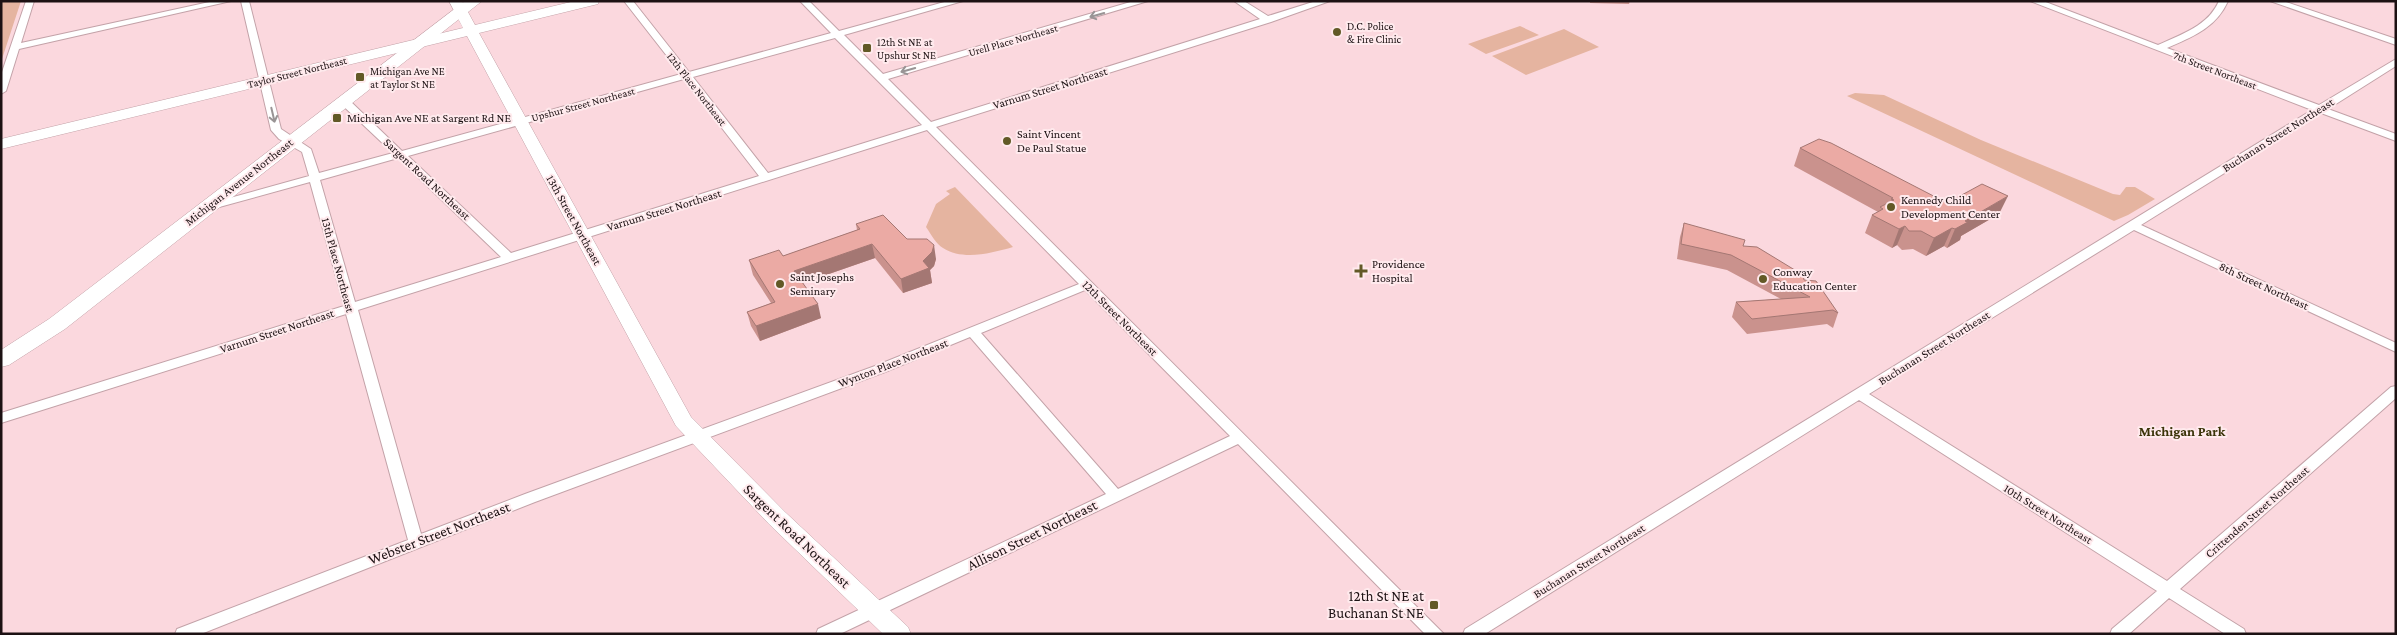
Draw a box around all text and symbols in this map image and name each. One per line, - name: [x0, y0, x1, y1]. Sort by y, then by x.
- one-way arrow: [1090, 10, 1106, 20]
- place label: D.C. Police & Fire Clinic: [1347, 20, 1402, 45]
- street label: Urell Place Northeast: [967, 21, 1059, 58]
- marker: D.C. Police & Fire Clinic: [1331, 26, 1343, 38]
- place label: 12th St NE at Upshur St NE: [877, 36, 936, 62]
- marker: 12th St NE at Upshur St NE: [861, 42, 873, 54]
- street label: 7th Street Northeast: [2172, 49, 2259, 92]
- street label: 12th Place Northeast: [665, 50, 729, 128]
- street label: Taylor Street Northeast: [246, 54, 348, 91]
- street label: Varnum Street Northeast: [991, 64, 1110, 112]
- place label: Michigan Ave NE at Taylor St NE: [370, 65, 445, 91]
- one-way arrow: [900, 66, 916, 76]
- marker: Michigan Ave NE at Taylor St NE: [354, 71, 366, 83]
- street label: Upshur Street Northeast: [530, 84, 637, 125]
- street label: Buchanan Street Northeast: [2220, 94, 2337, 175]
- one-way arrow: [269, 106, 278, 122]
- place label: Michigan Ave NE at Sargent Rd NE: [347, 111, 511, 125]
- marker: Michigan Ave NE at Sargent Rd NE: [331, 112, 343, 124]
- place label: Saint Vincent De Paul Statue: [1017, 127, 1086, 155]
- street label: Michigan Avenue Northeast: [182, 135, 297, 229]
- street label: Sargent Road Northeast: [381, 135, 474, 224]
- marker: Saint Vincent De Paul Statue: [1001, 135, 1013, 147]
- street label: 13th Street Northeast: [543, 173, 605, 268]
- street label: Varnum Street Northeast: [605, 186, 724, 234]
- place label: Kennedy Child Development Center: [1901, 193, 2001, 221]
- marker: Kennedy Child Development Center: [1885, 201, 1897, 213]
- street label: 13th Place Northeast: [319, 216, 358, 315]
- place label: Providence Hospital: [1372, 257, 1425, 285]
- street label: 8th Street Northeast: [2217, 259, 2312, 313]
- marker: Providence Hospital: [1354, 264, 1368, 278]
- place label: Conway Education Center: [1773, 265, 1857, 293]
- place label: Saint Josephs Seminary: [790, 270, 854, 298]
- marker: Conway Education Center: [1757, 273, 1769, 285]
- street label: 12th Street Northeast: [1079, 277, 1161, 359]
- marker: Saint Josephs Seminary: [774, 278, 786, 290]
- street label: Varnum Street Northeast: [218, 306, 337, 356]
- street label: Buchanan Street Northeast: [1876, 307, 1993, 388]
- street label: Wynton Place Northeast: [836, 335, 951, 390]
- district label: Michigan Park: [2139, 423, 2226, 439]
- street label: Crittenden Street Northeast: [2202, 463, 2312, 561]
- street label: Sargent Road Northeast: [740, 481, 854, 592]
- street label: 10th Street Northeast: [2001, 481, 2096, 547]
- street label: Allison Street Northeast: [964, 496, 1100, 573]
- street label: Webster Street Northeast: [366, 498, 513, 567]
- street label: Buchanan Street Northeast: [1531, 520, 1648, 601]
- place label: 12th St NE at Buchanan St NE: [1328, 588, 1425, 621]
- marker: 12th St NE at Buchanan St NE: [1428, 599, 1440, 611]

